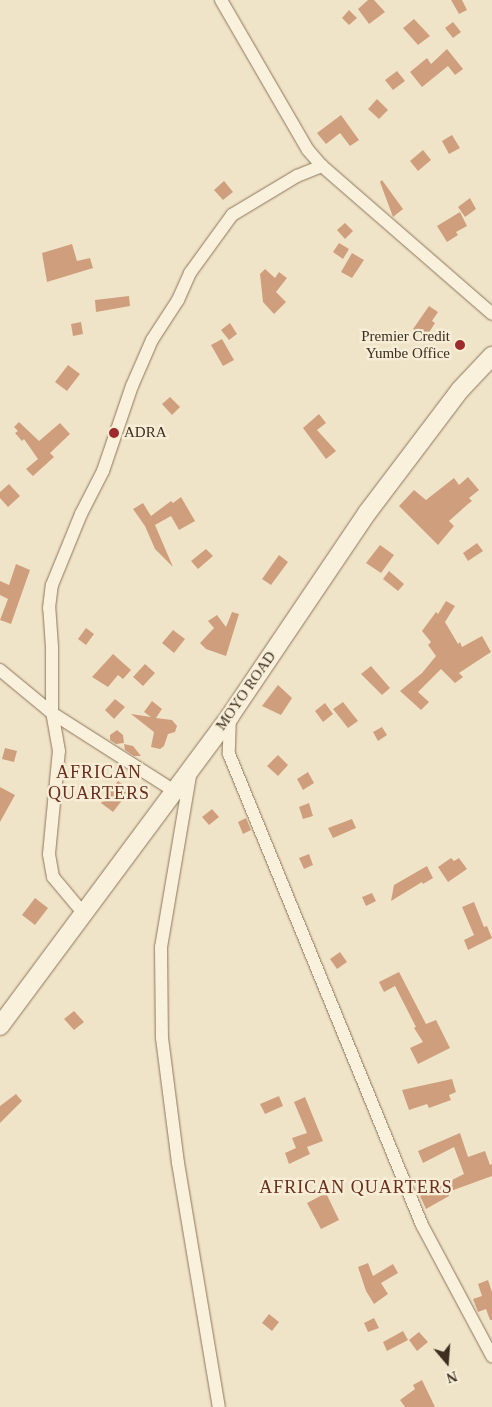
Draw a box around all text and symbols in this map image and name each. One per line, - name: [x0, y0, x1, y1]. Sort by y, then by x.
- place label: Premier Credit Yumbe Office: [361, 327, 450, 362]
- marker: Premier Credit Yumbe Office: [454, 339, 466, 351]
- place label: ADRA: [124, 424, 167, 442]
- marker: ADRA: [108, 427, 120, 439]
- street label: MOYO ROAD: [212, 648, 280, 734]
- district label: AFRICAN QUARTERS: [47, 762, 151, 804]
- district label: AFRICAN QUARTERS: [257, 1176, 455, 1198]
- north arrow: [422, 1337, 472, 1387]
- text: N: [445, 1368, 459, 1385]

